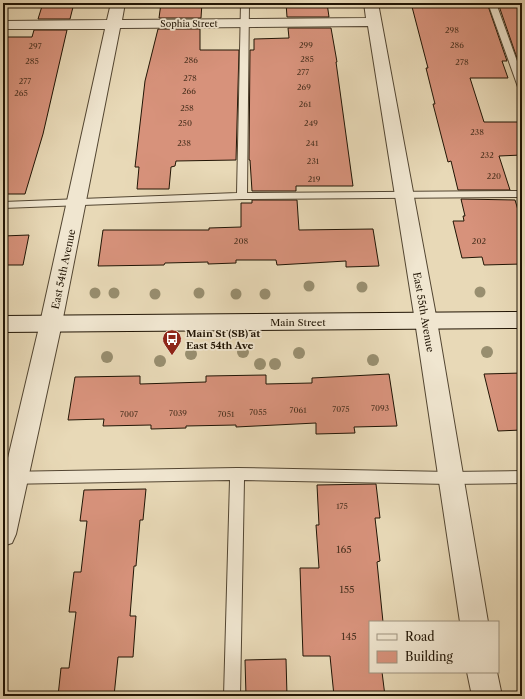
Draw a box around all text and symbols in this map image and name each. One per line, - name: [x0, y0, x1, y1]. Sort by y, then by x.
- street label: Sophia Street: [160, 18, 219, 29]
- house number: 298: [445, 25, 459, 35]
- house number: 299: [299, 40, 313, 50]
- house number: 286: [450, 40, 464, 50]
- house number: 297: [28, 41, 42, 51]
- house number: 285: [300, 54, 314, 64]
- house number: 286: [184, 55, 198, 65]
- house number: 285: [25, 56, 39, 66]
- house number: 278: [455, 57, 469, 67]
- house number: 277: [297, 67, 309, 77]
- house number: 278: [183, 73, 197, 83]
- house number: 277: [19, 76, 31, 86]
- house number: 269: [297, 82, 311, 92]
- house number: 266: [182, 86, 196, 96]
- house number: 265: [14, 88, 28, 98]
- house number: 261: [299, 99, 312, 109]
- house number: 258: [180, 103, 194, 113]
- house number: 250: [178, 118, 192, 128]
- house number: 249: [304, 118, 318, 128]
- house number: 238: [470, 127, 484, 137]
- house number: 238: [177, 138, 191, 148]
- house number: 241: [306, 138, 319, 148]
- house number: 232: [480, 150, 494, 160]
- house number: 231: [307, 156, 320, 166]
- house number: 220: [487, 171, 501, 181]
- house number: 219: [308, 174, 321, 184]
- street label: East 54th Avenue: [49, 228, 78, 310]
- house number: 208: [234, 236, 248, 246]
- house number: 202: [472, 236, 487, 246]
- street label: East 55th Avenue: [410, 271, 437, 354]
- street label: Main Street: [270, 316, 326, 329]
- place label: Main St (SB) at East 54th Ave: [186, 327, 260, 352]
- bus stop icon: Main St (SB) at East 54th Ave: [161, 328, 183, 356]
- house number: 7093: [371, 403, 389, 413]
- house number: 7075: [332, 404, 350, 414]
- house number: 7061: [289, 405, 307, 415]
- house number: 7055: [249, 407, 267, 417]
- house number: 7039: [169, 408, 187, 418]
- house number: 7007: [120, 409, 138, 419]
- house number: 7051: [218, 409, 235, 419]
- house number: 175: [336, 501, 348, 511]
- house number: 165: [336, 543, 352, 556]
- house number: 155: [339, 583, 355, 596]
- legend: [369, 621, 499, 673]
- text: Road: [405, 629, 435, 644]
- house number: 145: [341, 630, 357, 643]
- text: Building: [405, 649, 453, 664]

